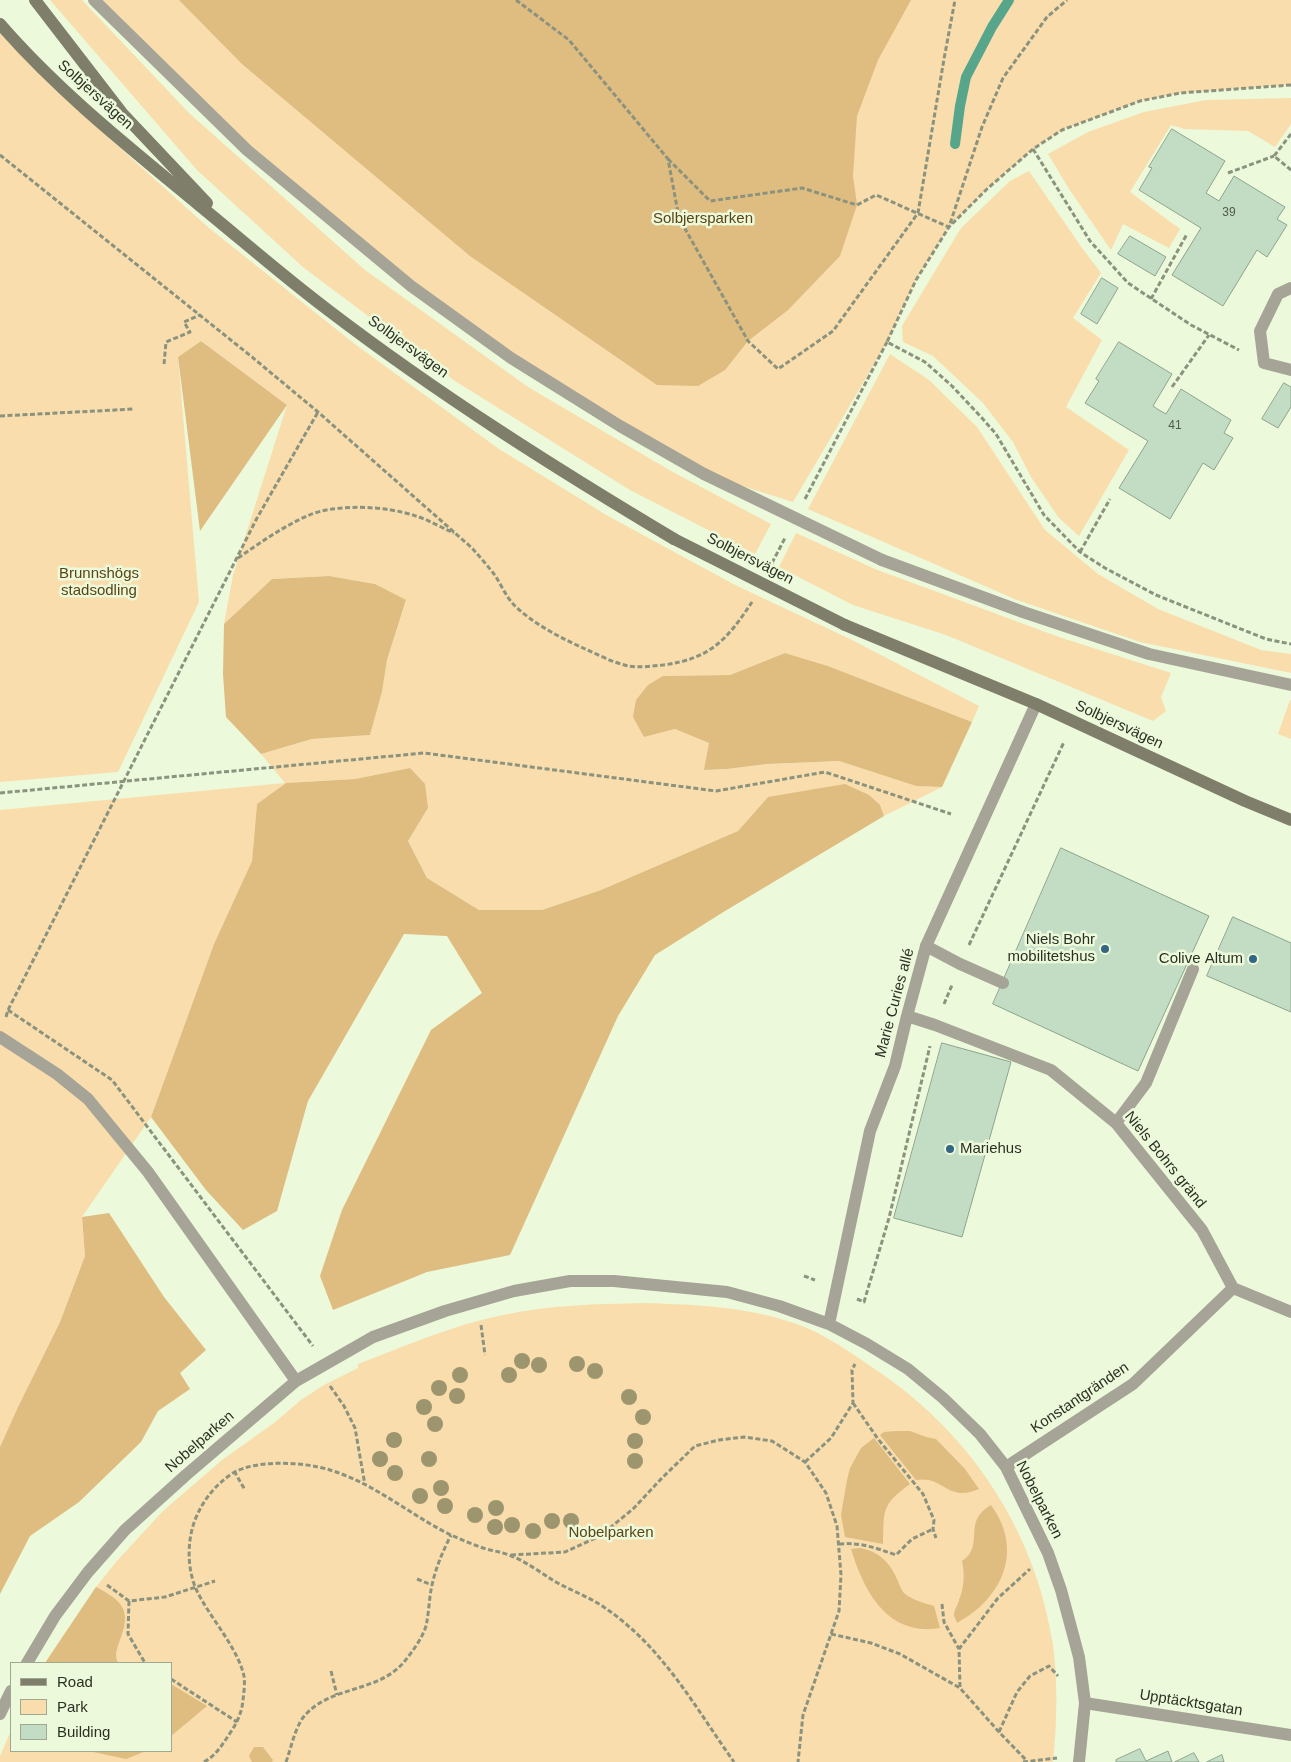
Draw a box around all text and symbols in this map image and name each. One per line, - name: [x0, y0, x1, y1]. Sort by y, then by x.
- street label: Solbjersvägen: [54, 57, 136, 133]
- house number: 39: [1222, 206, 1236, 220]
- park label: Solbjersparken: [653, 210, 753, 228]
- street label: Solbjersvägen: [364, 312, 452, 382]
- house number: 41: [1168, 419, 1182, 433]
- street label: Solbjersvägen: [704, 529, 796, 589]
- park label: Brunnshögs stadsodling: [59, 565, 139, 600]
- street label: Solbjersvägen: [1072, 697, 1166, 753]
- place label: Niels Bohr mobilitetshus: [1007, 931, 1095, 966]
- marker: Niels Bohr mobilitetshus: [1099, 943, 1111, 955]
- street label: Marie Curies allé: [872, 946, 918, 1060]
- place label: Colive Altum: [1159, 950, 1243, 968]
- marker: Colive Altum: [1247, 953, 1259, 965]
- street label: Niels Bohrs gränd: [1120, 1108, 1210, 1212]
- place label: Mariehus: [960, 1140, 1022, 1158]
- marker: Mariehus: [944, 1143, 956, 1155]
- street label: Konstantgränden: [1028, 1359, 1132, 1437]
- street label: Nobelparken: [162, 1407, 238, 1477]
- street label: Nobelparken: [1012, 1458, 1066, 1542]
- park label: Nobelparken: [568, 1524, 654, 1542]
- legend: [10, 1662, 172, 1752]
- text: Road: [57, 1673, 93, 1690]
- street label: Upptäcktsgatan: [1138, 1686, 1244, 1720]
- text: Park: [57, 1698, 88, 1715]
- text: Building: [57, 1723, 110, 1740]

